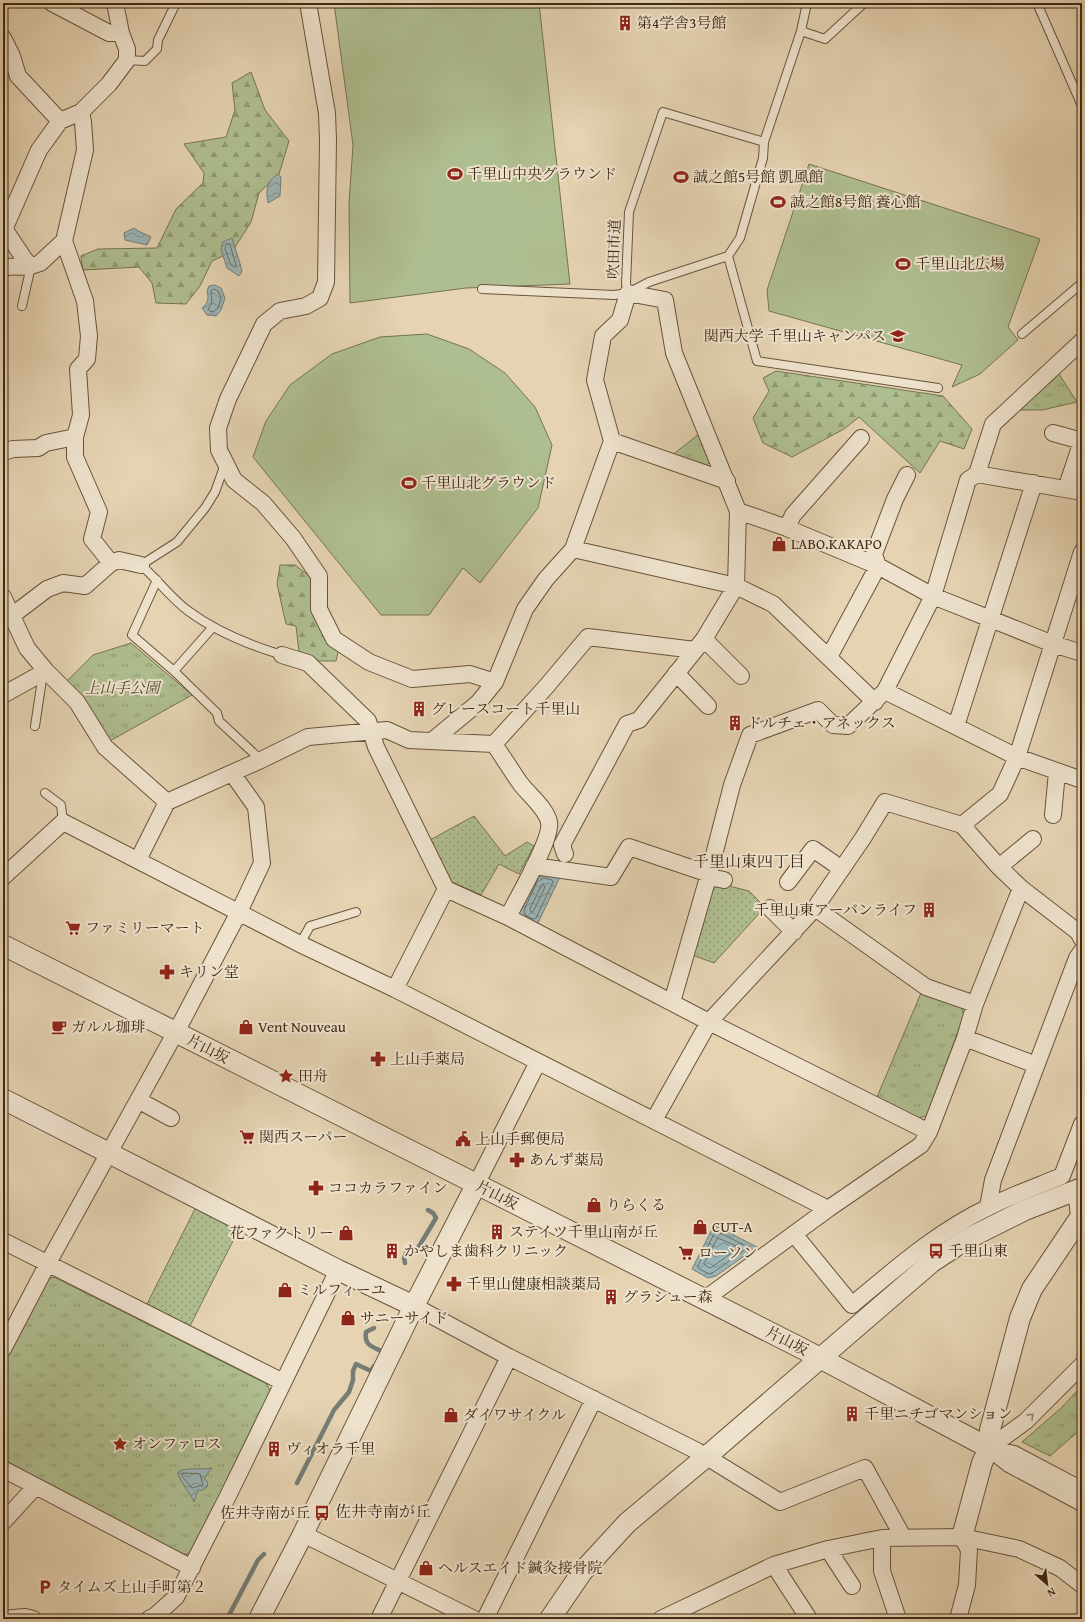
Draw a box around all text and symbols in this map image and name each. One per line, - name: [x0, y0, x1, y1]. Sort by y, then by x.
- place label: 第4学舎3号館: [637, 12, 726, 33]
- building icon: 第4学舎3号館: [616, 14, 634, 32]
- place label: 千里山中央グラウンド: [467, 163, 617, 184]
- sports icon: 千里山中央グラウンド: [446, 165, 464, 183]
- place label: 誠之館5号館 凱風館: [693, 166, 824, 187]
- sports icon: 誠之館5号館 凱風館: [672, 168, 690, 186]
- place label: 誠之館8号館 養心館: [790, 191, 921, 212]
- sports icon: 誠之館8号館 養心館: [769, 193, 787, 211]
- street label: 吹田市道: [602, 219, 625, 279]
- place label: 千里山北広場: [915, 253, 1005, 274]
- sports icon: 千里山北広場: [894, 255, 912, 273]
- place label: 関西大学 千里山キャンパス: [704, 325, 886, 346]
- school or university icon: 関西大学 千里山キャンパス: [889, 327, 907, 345]
- place label: 千里山北グラウンド: [421, 472, 556, 493]
- sports icon: 千里山北グラウンド: [400, 474, 418, 492]
- place label: LABO.KAKAPO: [791, 533, 882, 554]
- shop icon: LABO.KAKAPO: [770, 535, 788, 553]
- park label: 上山手公園: [84, 677, 162, 698]
- place label: グレースコート千里山: [431, 698, 580, 719]
- building icon: グレースコート千里山: [410, 700, 428, 718]
- place label: ドルチェ・アネックス: [747, 712, 896, 733]
- building icon: ドルチェ・アネックス: [726, 714, 744, 732]
- district label: 千里山東四丁目: [693, 849, 805, 873]
- place label: 千里山東アーバンライフ: [754, 899, 917, 920]
- building icon: 千里山東アーバンライフ: [920, 901, 938, 919]
- place label: ファミリーマート: [85, 917, 205, 938]
- supermarket icon: ファミリーマート: [64, 919, 82, 937]
- place label: キリン堂: [179, 961, 239, 982]
- pharmacy icon: キリン堂: [158, 963, 176, 981]
- place label: ガルル珈琲: [71, 1016, 146, 1037]
- place label: Vent Nouveau: [258, 1016, 347, 1037]
- cafe icon: ガルル珈琲: [50, 1018, 68, 1036]
- shop icon: Vent Nouveau: [237, 1018, 255, 1036]
- street label: 片山坂: [183, 1029, 233, 1068]
- place label: 上山手薬局: [390, 1048, 465, 1069]
- pharmacy icon: 上山手薬局: [369, 1050, 387, 1068]
- place label: 田舟: [298, 1065, 328, 1086]
- place icon: 田舟: [277, 1067, 295, 1085]
- place label: 関西スーパー: [259, 1126, 348, 1147]
- supermarket icon: 関西スーパー: [238, 1128, 256, 1146]
- place label: 上山手郵便局: [475, 1128, 565, 1149]
- public building icon: 上山手郵便局: [454, 1130, 472, 1148]
- place label: あんず薬局: [529, 1149, 604, 1170]
- pharmacy icon: あんず薬局: [508, 1151, 526, 1169]
- street label: 片山坂: [472, 1175, 522, 1214]
- place label: ココカラファイン: [328, 1177, 448, 1198]
- pharmacy icon: ココカラファイン: [307, 1179, 325, 1197]
- place label: りらくる: [606, 1194, 666, 1215]
- shop icon: りらくる: [585, 1196, 603, 1214]
- place label: CUT-A: [712, 1216, 753, 1237]
- shop icon: CUT-A: [691, 1218, 709, 1236]
- place label: ステイツ千里山南が丘: [509, 1221, 658, 1242]
- place label: 花ファクトリー: [229, 1222, 334, 1243]
- building icon: ステイツ千里山南が丘: [488, 1223, 506, 1241]
- shop icon: 花ファクトリー: [337, 1224, 355, 1242]
- place label: かやしま歯科クリニック: [404, 1240, 568, 1261]
- place label: 千里山東: [948, 1240, 1008, 1261]
- building icon: かやしま歯科クリニック: [383, 1242, 401, 1260]
- place label: ローソン: [698, 1242, 757, 1263]
- bus stop icon: 千里山東: [927, 1242, 945, 1260]
- supermarket icon: ローソン: [677, 1244, 695, 1262]
- place label: 千里山健康相談薬局: [466, 1273, 601, 1294]
- pharmacy icon: 千里山健康相談薬局: [445, 1275, 463, 1293]
- place label: ミルフィーユ: [297, 1279, 386, 1300]
- shop icon: ミルフィーユ: [276, 1281, 294, 1299]
- place label: グラシュー森: [623, 1286, 713, 1307]
- building icon: グラシュー森: [602, 1288, 620, 1306]
- place label: サニーサイド: [360, 1307, 448, 1328]
- shop icon: サニーサイド: [339, 1309, 357, 1327]
- street label: 片山坂: [762, 1321, 812, 1360]
- place label: 千里ニチゴマンション: [864, 1403, 1013, 1424]
- place label: ダイワサイクル: [463, 1404, 566, 1425]
- building icon: 千里ニチゴマンション: [843, 1405, 861, 1423]
- shop icon: ダイワサイクル: [442, 1406, 460, 1424]
- one-way arrow: [1026, 1413, 1034, 1421]
- place label: オンファロス: [132, 1433, 222, 1454]
- place icon: オンファロス: [111, 1435, 129, 1453]
- place label: ヴィオラ千里: [286, 1438, 375, 1459]
- building icon: ヴィオラ千里: [265, 1440, 283, 1458]
- district label: 佐井寺南が丘: [335, 1499, 431, 1523]
- place label: 佐井寺南が丘: [220, 1502, 310, 1523]
- bus stop icon: 佐井寺南が丘: [313, 1504, 331, 1522]
- place label: ヘルスエイド鍼灸接骨院: [438, 1557, 603, 1578]
- shop icon: ヘルスエイド鍼灸接骨院: [417, 1559, 435, 1577]
- north arrow: [1027, 1564, 1067, 1604]
- place label: タイムズ上山手町第２: [57, 1576, 207, 1597]
- parking icon: タイムズ上山手町第２: [36, 1578, 54, 1596]
- text: N: [1044, 1584, 1059, 1602]

